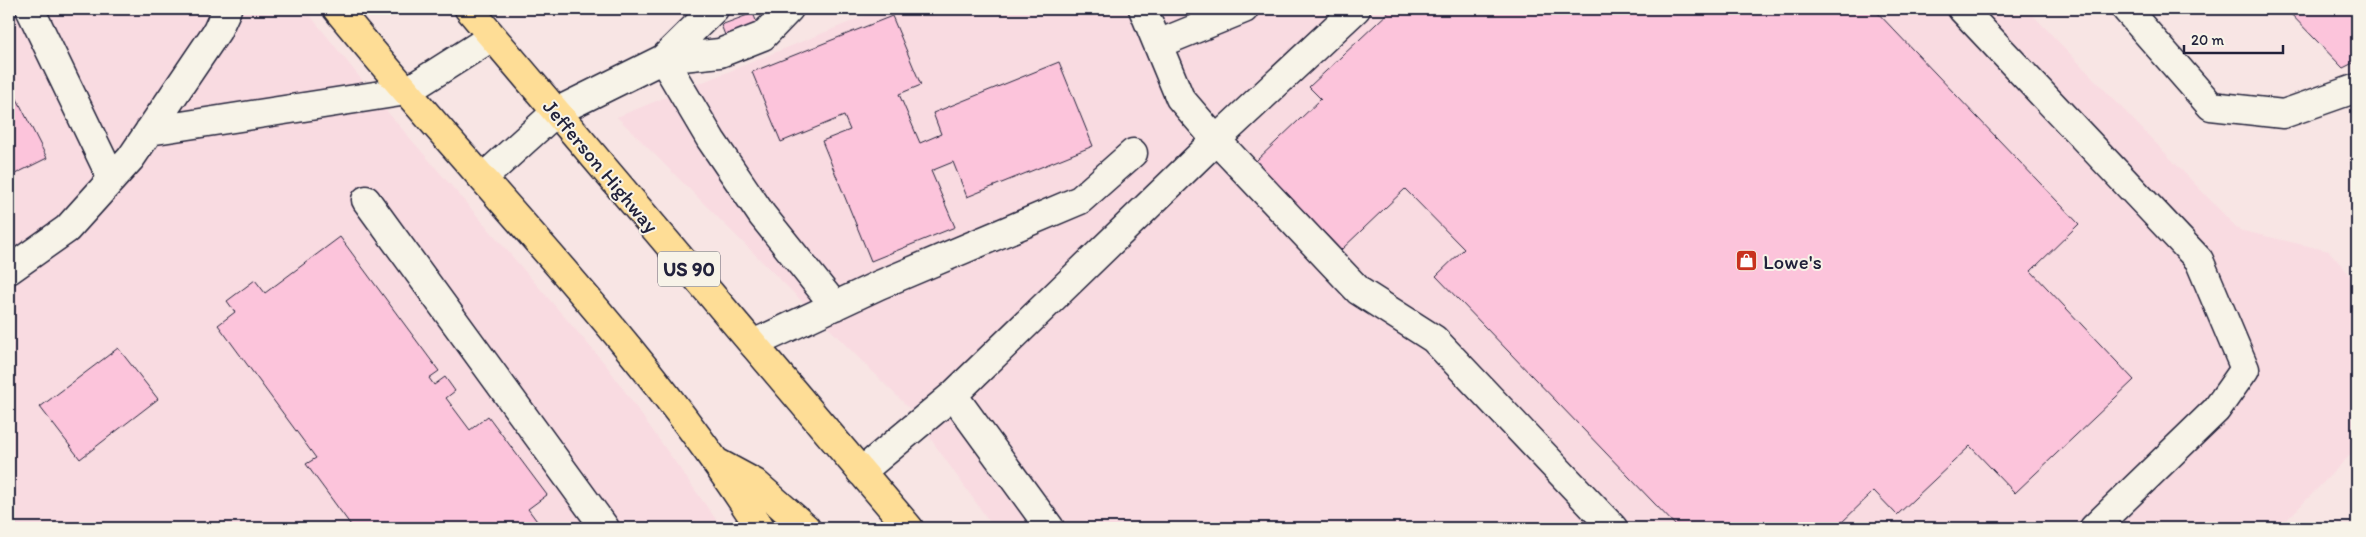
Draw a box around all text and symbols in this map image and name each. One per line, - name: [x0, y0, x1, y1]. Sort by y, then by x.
- scale bar: [2184, 22, 2282, 54]
- text: 20 m: [2191, 31, 2225, 49]
- street label: Jefferson Highway: [538, 94, 664, 238]
- shop icon: Lowe's: [1735, 249, 1759, 273]
- place label: Lowe's: [1763, 249, 1822, 274]
- road number: US 90: [658, 252, 720, 286]

